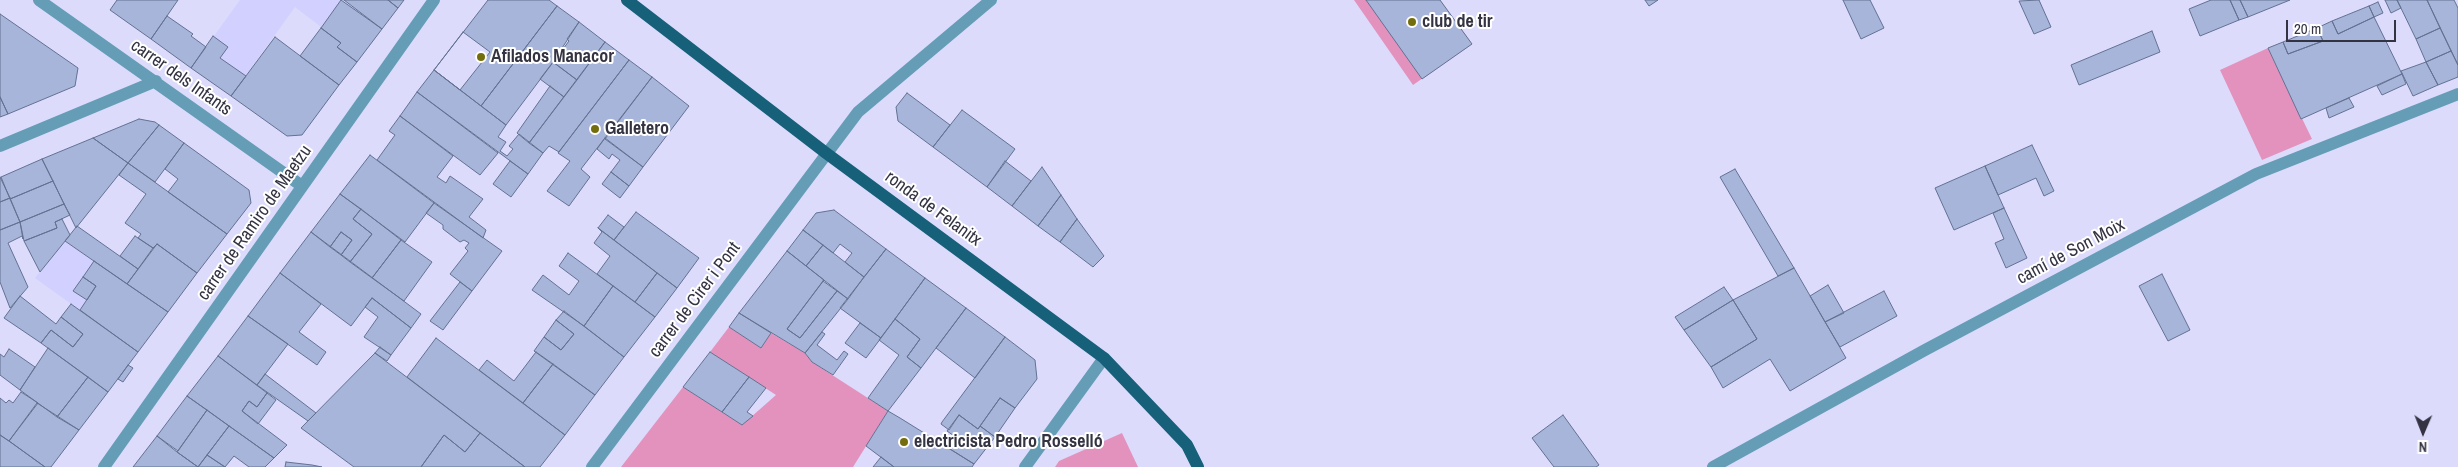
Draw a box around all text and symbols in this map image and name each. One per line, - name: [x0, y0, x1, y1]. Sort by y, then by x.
- scale bar: [2288, 10, 2398, 42]
- place label: club de tir: [1422, 11, 1493, 33]
- marker: club de tir: [1406, 16, 1418, 28]
- text: 20 m: [2294, 18, 2321, 39]
- street label: carrer dels Infants: [126, 35, 236, 121]
- place label: Afilados Manacor: [491, 46, 614, 68]
- marker: Afilados Manacor: [475, 51, 487, 63]
- place label: Galletero: [605, 118, 669, 140]
- marker: Galletero: [589, 123, 601, 135]
- street label: carrer de Ramiro de Maetzu: [193, 141, 317, 305]
- street label: ronda de Felanitx: [880, 167, 986, 251]
- street label: camí de Son Moix: [2013, 215, 2129, 289]
- street label: carrer de Cirer i Pont: [645, 238, 745, 362]
- north arrow: [2398, 407, 2448, 457]
- place label: electricista Pedro Rosselló: [914, 431, 1103, 453]
- marker: electricista Pedro Rosselló: [898, 436, 910, 448]
- text: N: [2418, 438, 2427, 456]

